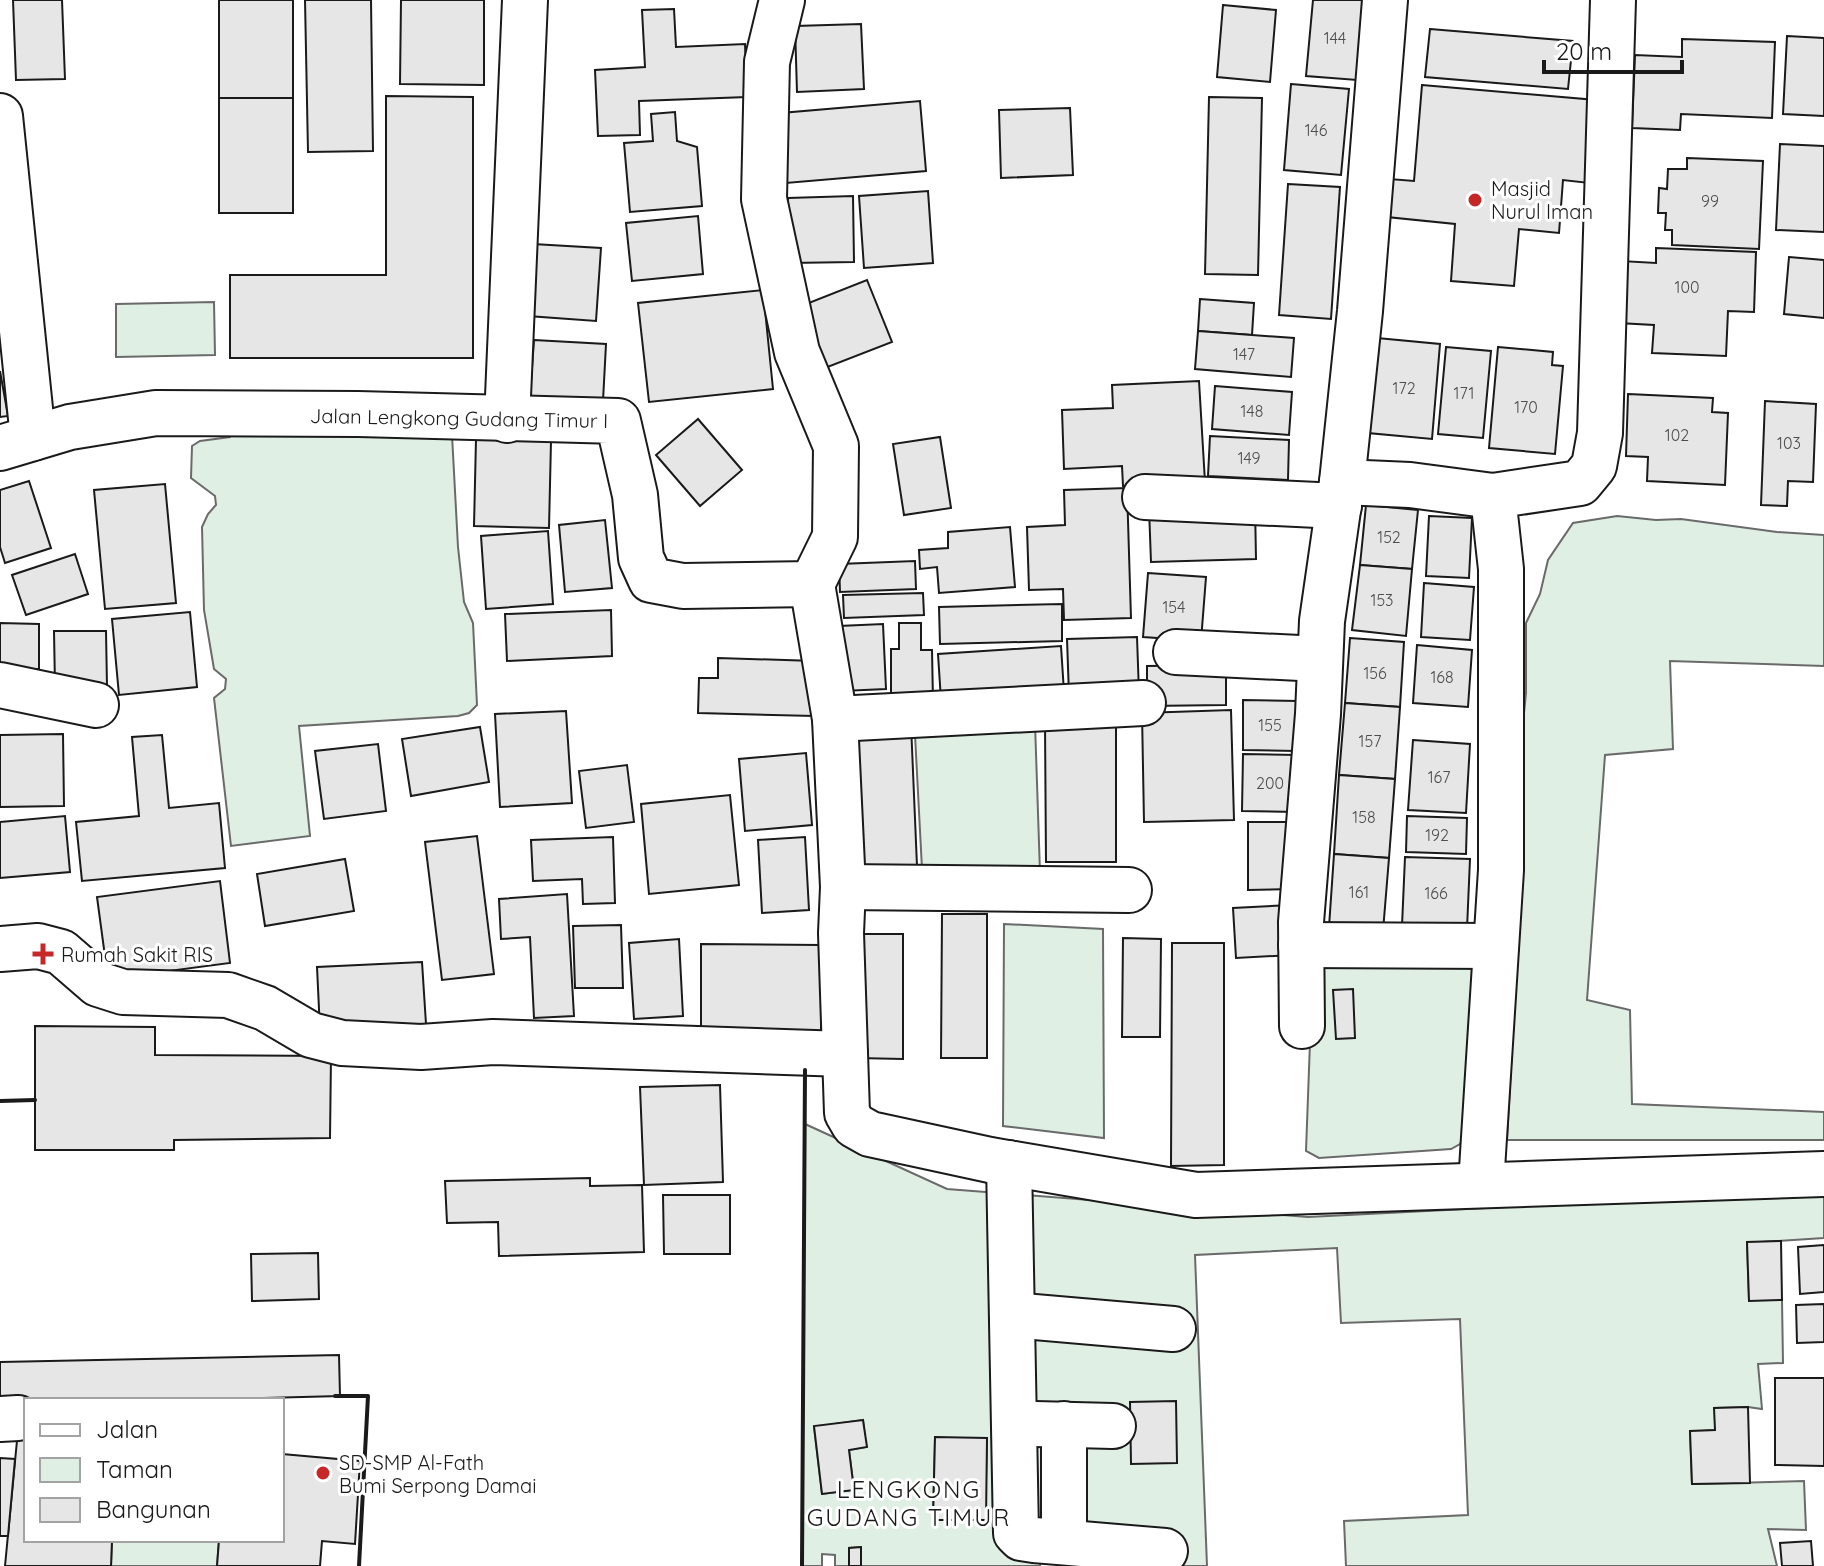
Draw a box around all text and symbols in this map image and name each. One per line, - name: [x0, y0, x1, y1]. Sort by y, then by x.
- scale bar: [1544, 24, 1682, 74]
- house number: 144: [1324, 28, 1346, 48]
- text: 20 m: [1556, 36, 1612, 66]
- house number: 146: [1305, 120, 1328, 140]
- place label: Masjid Nurul Iman: [1491, 176, 1593, 224]
- marker: Masjid Nurul Iman: [1466, 191, 1484, 209]
- house number: 99: [1701, 191, 1719, 211]
- house number: 100: [1675, 277, 1699, 297]
- house number: 147: [1233, 344, 1255, 364]
- house number: 172: [1393, 378, 1416, 398]
- house number: 171: [1454, 383, 1474, 403]
- house number: 170: [1514, 397, 1538, 417]
- house number: 148: [1241, 401, 1263, 421]
- street label: Jalan Lengkong Gudang Timur I: [310, 403, 608, 433]
- house number: 102: [1665, 425, 1689, 445]
- house number: 103: [1777, 433, 1801, 453]
- house number: 149: [1238, 448, 1260, 468]
- house number: 152: [1377, 527, 1401, 547]
- house number: 153: [1370, 590, 1394, 610]
- house number: 154: [1162, 597, 1186, 617]
- house number: 156: [1363, 663, 1387, 683]
- house number: 168: [1430, 667, 1454, 687]
- house number: 155: [1258, 715, 1282, 735]
- house number: 157: [1359, 731, 1381, 751]
- house number: 167: [1428, 767, 1450, 787]
- house number: 200: [1256, 773, 1284, 793]
- house number: 158: [1352, 807, 1376, 827]
- house number: 192: [1425, 825, 1449, 845]
- house number: 161: [1349, 882, 1369, 902]
- house number: 166: [1424, 883, 1448, 903]
- place label: Rumah Sakit RIS: [61, 942, 213, 967]
- marker: Rumah Sakit RIS: [32, 943, 54, 965]
- legend: [24, 1398, 284, 1542]
- text: Jalan: [96, 1414, 158, 1444]
- place label: SD-SMP Al-Fath Bumi Serpong Damai: [339, 1450, 536, 1498]
- text: Taman: [96, 1454, 173, 1484]
- marker: SD-SMP Al-Fath Bumi Serpong Damai: [314, 1464, 332, 1482]
- district label: LENGKONG GUDANG TIMUR: [807, 1474, 1011, 1532]
- text: Bangunan: [96, 1494, 211, 1524]

